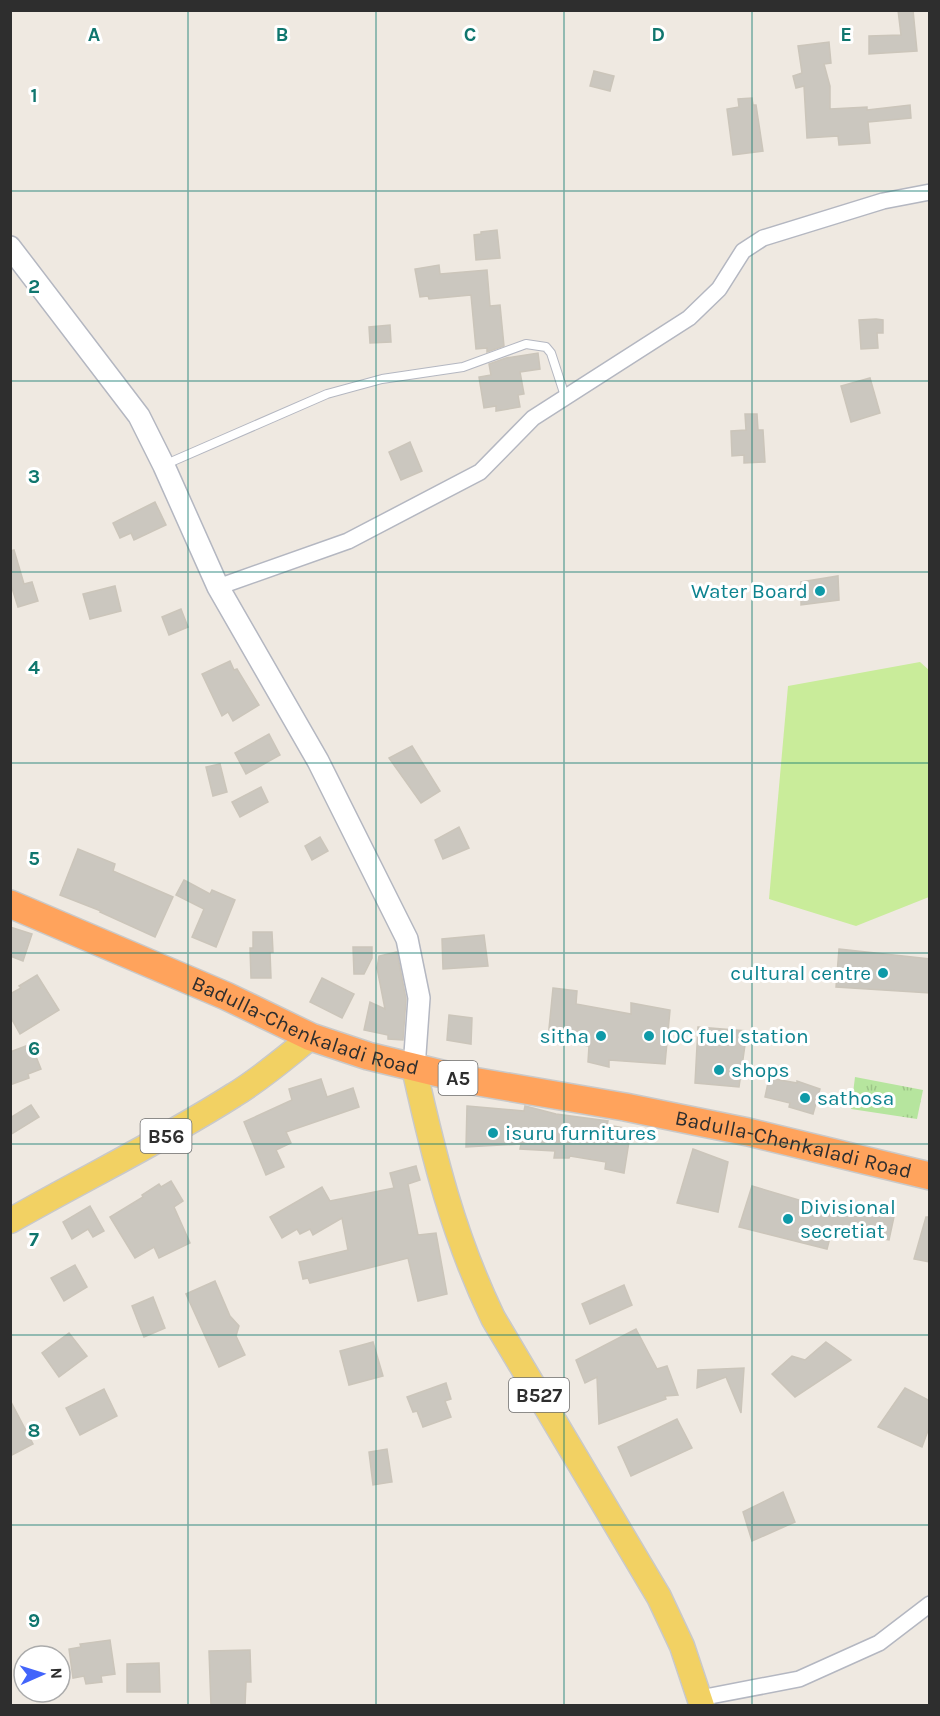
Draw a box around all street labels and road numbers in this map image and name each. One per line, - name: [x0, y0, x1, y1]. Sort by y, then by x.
- street label: Badulla-Chenkaladi Road: [188, 971, 421, 1080]
- road number: A5: [438, 1061, 478, 1095]
- street label: Badulla-Chenkaladi Road: [673, 1105, 914, 1183]
- road number: B56: [140, 1119, 192, 1153]
- road number: B527: [509, 1378, 569, 1412]

